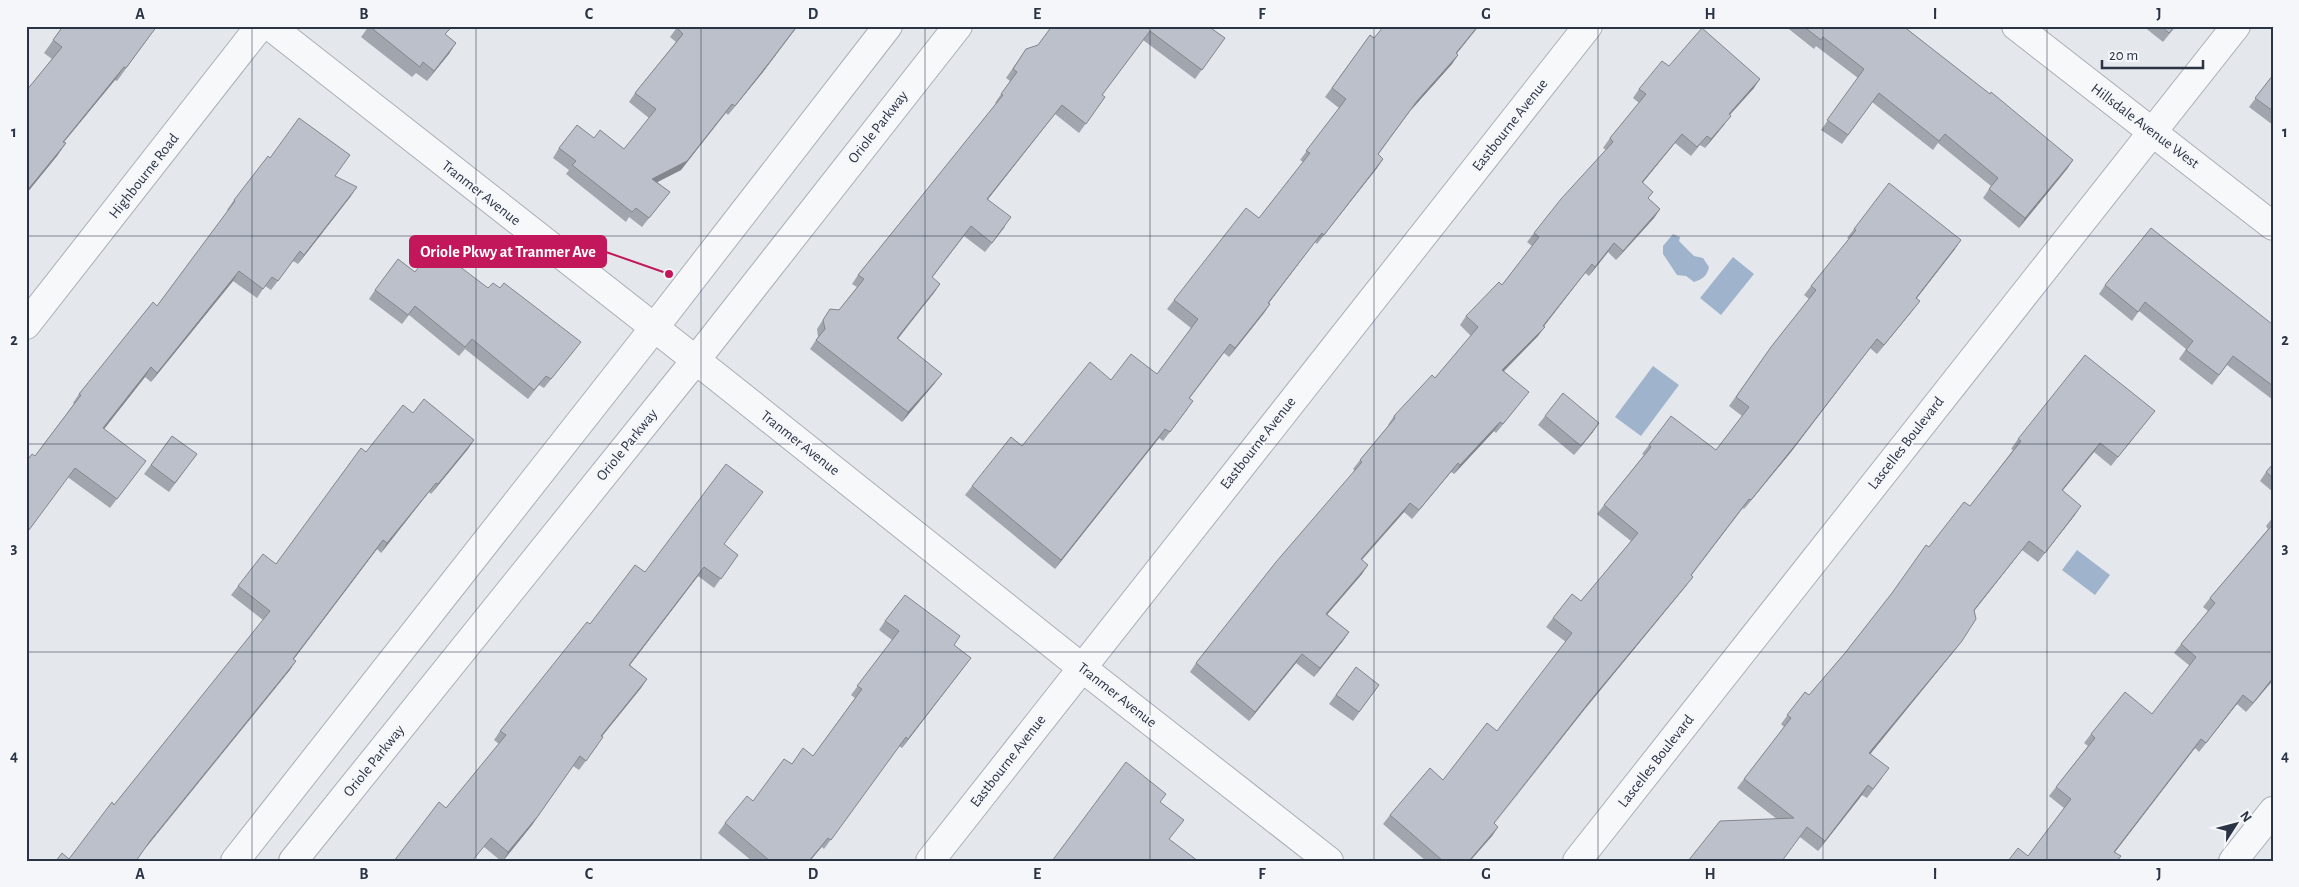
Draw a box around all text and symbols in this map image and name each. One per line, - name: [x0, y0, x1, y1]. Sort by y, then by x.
- text: A: [135, 6, 145, 22]
- text: B: [359, 6, 369, 22]
- text: C: [585, 6, 594, 22]
- text: D: [808, 6, 819, 22]
- text: E: [1033, 6, 1041, 22]
- text: F: [1258, 6, 1266, 22]
- text: G: [1481, 6, 1491, 22]
- text: H: [1704, 6, 1716, 22]
- text: I: [1933, 6, 1937, 22]
- text: J: [2156, 6, 2162, 22]
- scale bar: [2102, 38, 2203, 70]
- text: 20 m: [2109, 48, 2138, 63]
- street label: Eastbourne Avenue: [1469, 76, 1551, 174]
- street label: Hillsdale Avenue West: [2088, 81, 2202, 171]
- street label: Oriole Parkway: [845, 87, 911, 166]
- text: 1: [11, 124, 17, 140]
- text: 1: [2282, 124, 2288, 140]
- street label: Highbourne Road: [106, 130, 182, 221]
- street label: Tranmer Avenue: [439, 158, 523, 228]
- callout: Oriole Pkwy at Tranmer Ave: [410, 236, 606, 267]
- text: Oriole Pkwy at Tranmer Ave: [420, 244, 596, 261]
- text: 2: [10, 332, 18, 348]
- text: 2: [2281, 332, 2289, 348]
- street label: Eastbourne Avenue: [1217, 394, 1299, 492]
- street label: Lascelles Boulevard: [1865, 394, 1947, 492]
- street label: Oriole Parkway: [594, 406, 661, 484]
- street label: Tranmer Avenue: [758, 408, 842, 478]
- text: 3: [11, 540, 18, 556]
- text: 3: [2282, 540, 2289, 556]
- street label: Tranmer Avenue: [1075, 660, 1159, 730]
- street label: Eastbourne Avenue: [967, 712, 1049, 810]
- street label: Lascelles Boulevard: [1615, 712, 1697, 810]
- street label: Oriole Parkway: [341, 722, 408, 800]
- text: 4: [10, 748, 18, 764]
- text: 4: [2281, 748, 2289, 764]
- north arrow: [2212, 800, 2262, 850]
- text: N: [2237, 809, 2254, 825]
- text: A: [135, 866, 145, 882]
- text: B: [359, 866, 369, 882]
- text: C: [585, 866, 594, 882]
- text: D: [808, 866, 819, 882]
- text: E: [1033, 866, 1041, 882]
- text: F: [1258, 866, 1266, 882]
- text: G: [1481, 866, 1491, 882]
- text: H: [1704, 866, 1716, 882]
- text: I: [1933, 866, 1937, 882]
- text: J: [2156, 866, 2162, 882]

